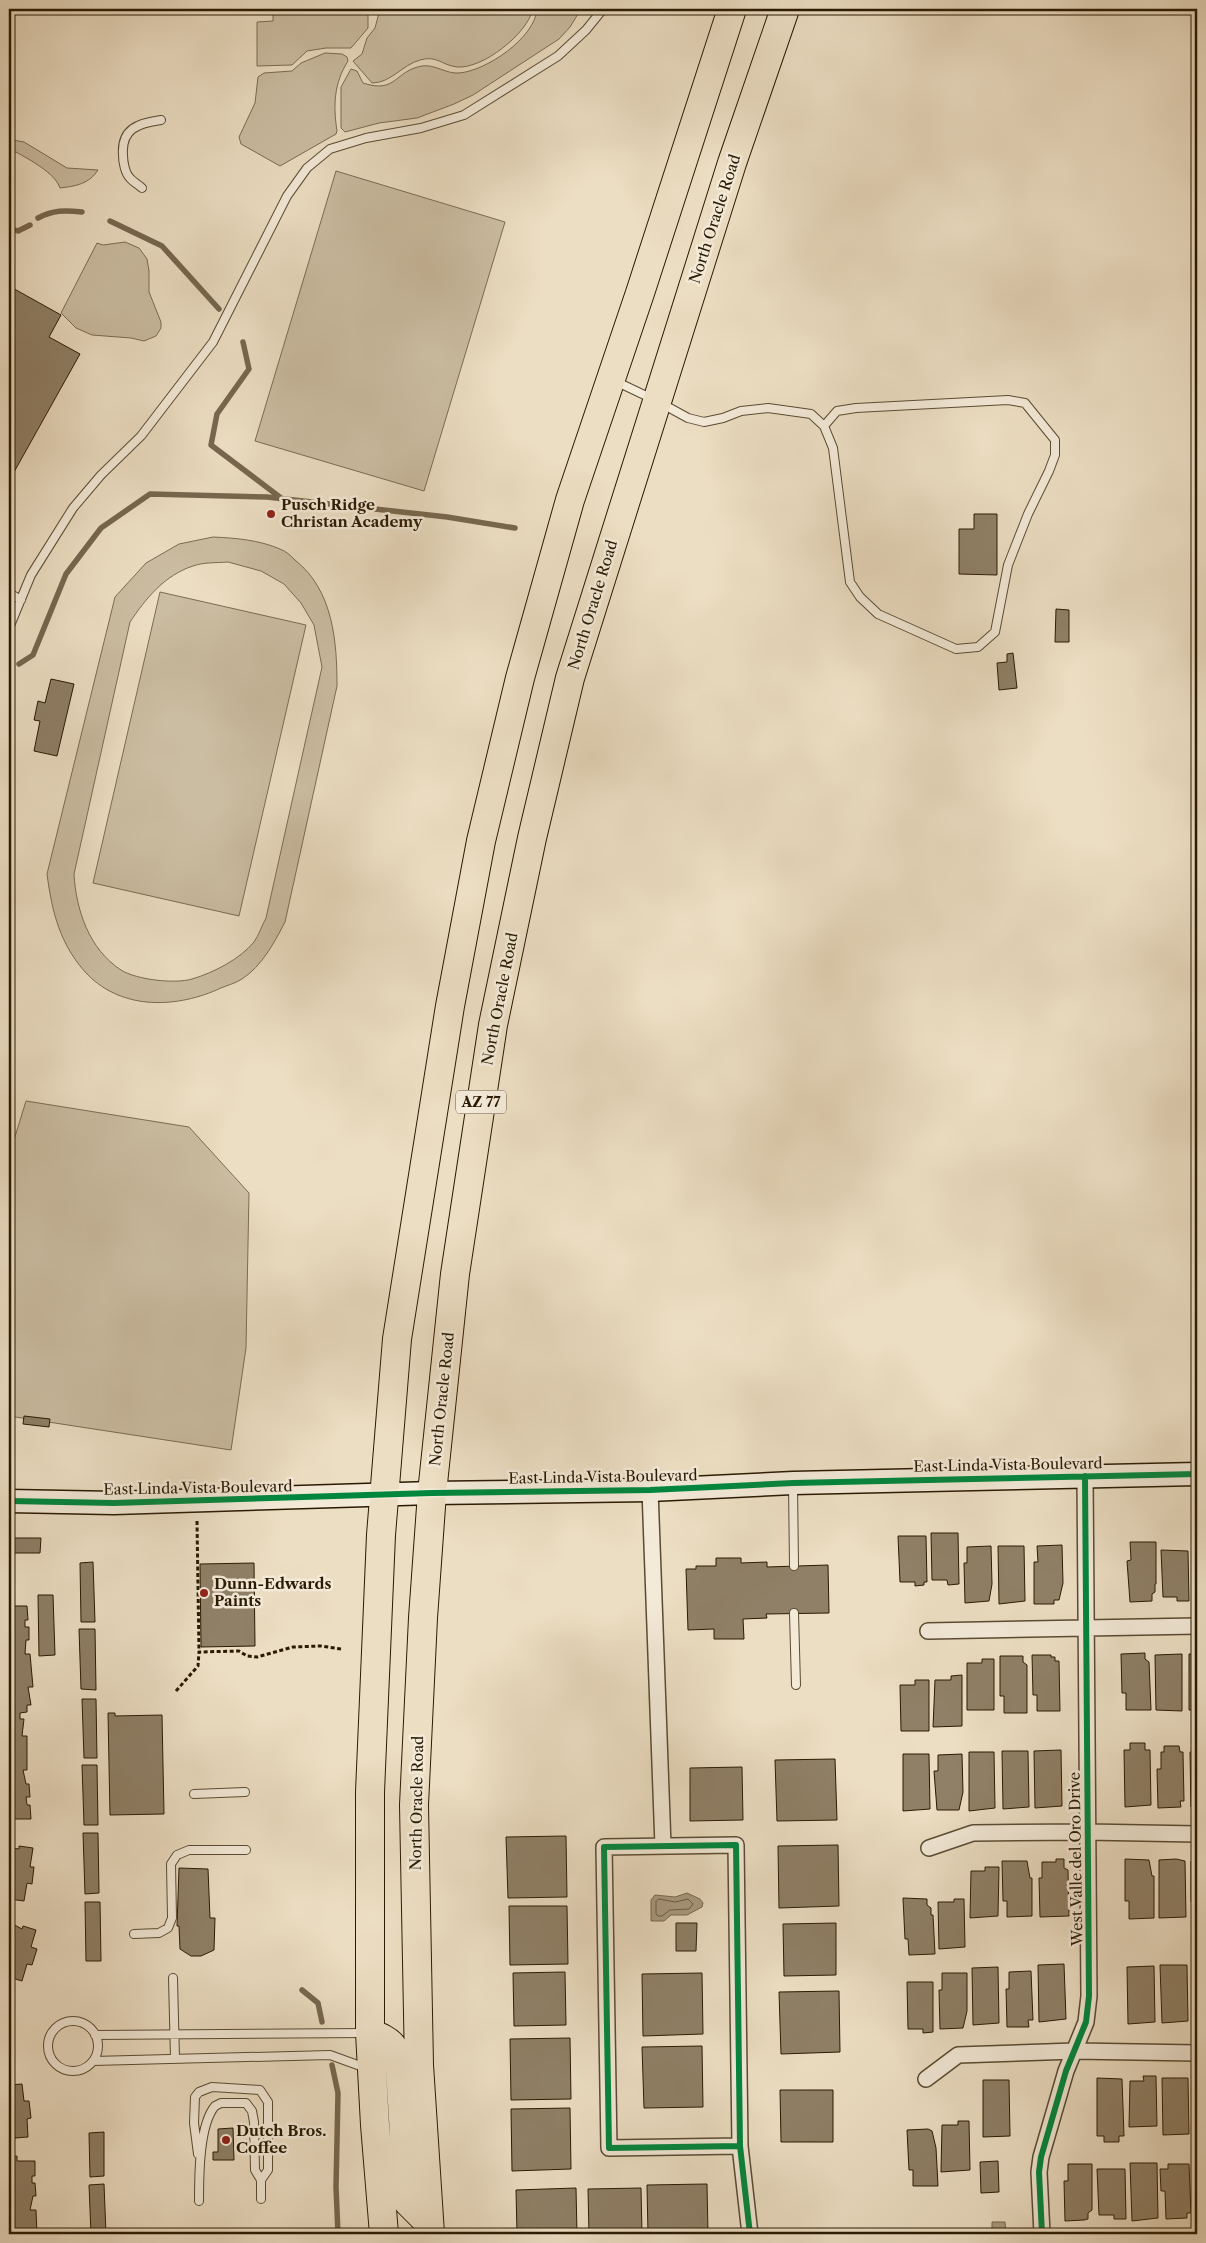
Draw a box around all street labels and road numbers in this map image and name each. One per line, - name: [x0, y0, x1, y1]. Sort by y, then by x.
- street label: North Oracle Road: [685, 152, 744, 286]
- street label: North Oracle Road: [564, 538, 621, 672]
- street label: North Oracle Road: [477, 931, 522, 1067]
- road number: AZ 77: [456, 1090, 506, 1114]
- street label: North Oracle Road: [425, 1331, 458, 1467]
- street label: East Linda Vista Boulevard: [913, 1453, 1103, 1476]
- street label: East Linda Vista Boulevard: [508, 1465, 698, 1488]
- street label: East Linda Vista Boulevard: [103, 1476, 293, 1499]
- street label: North Oracle Road: [406, 1735, 427, 1870]
- street label: West Valle del Oro Drive: [1064, 1772, 1087, 1947]

